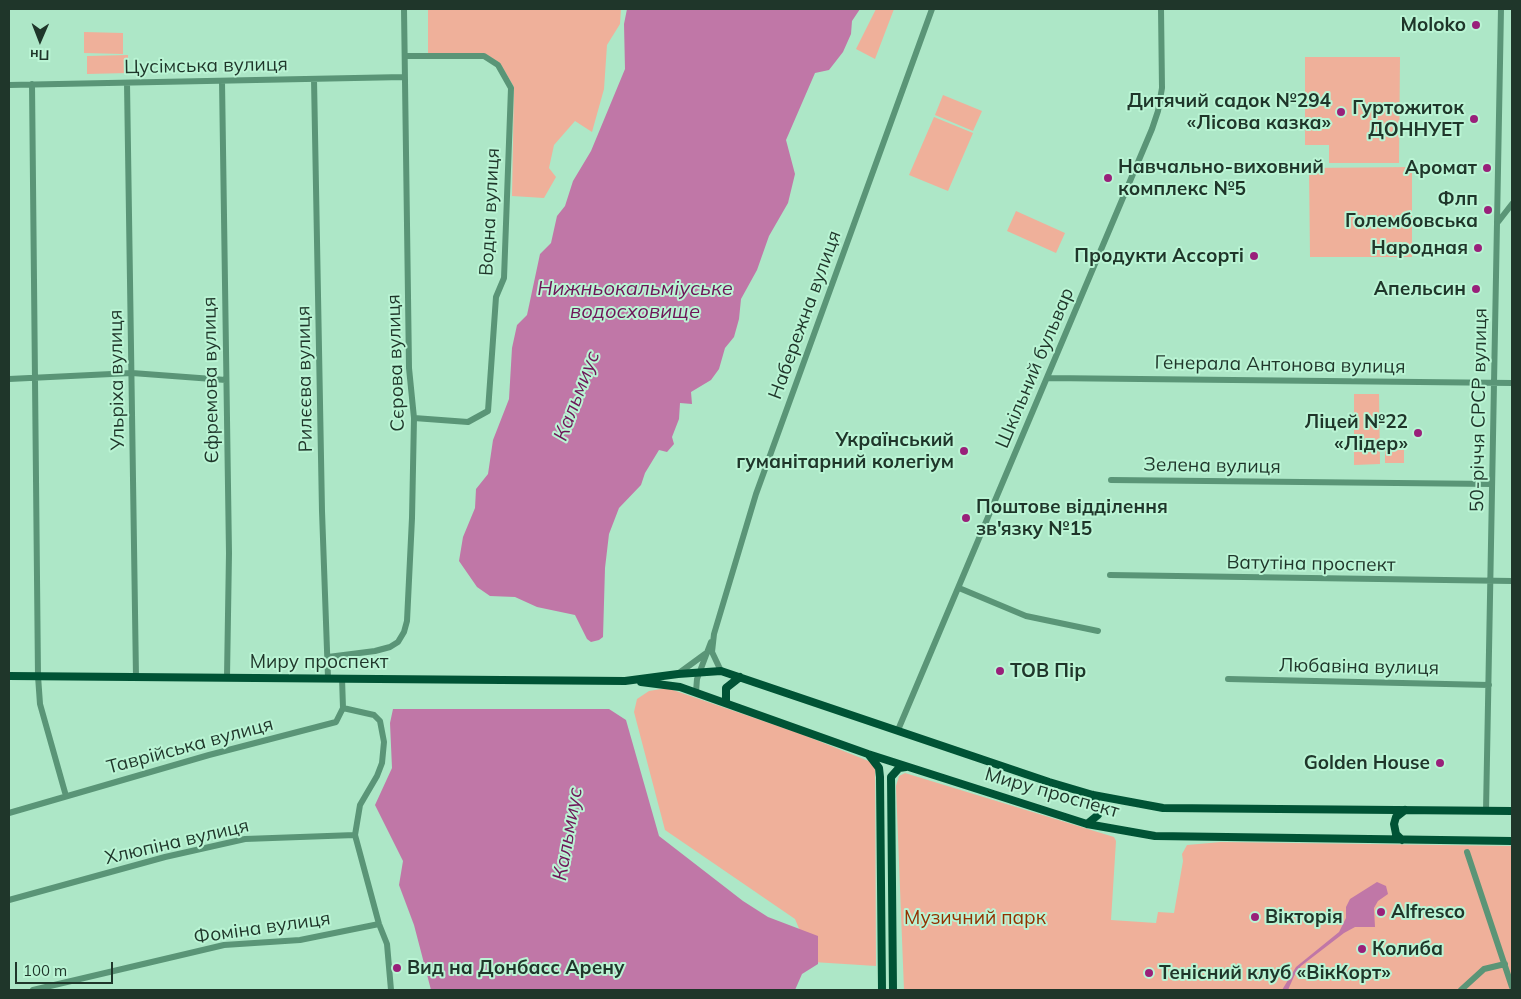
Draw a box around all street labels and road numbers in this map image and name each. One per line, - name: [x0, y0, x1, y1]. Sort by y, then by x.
- street label: Цусімська вулиця: [124, 53, 288, 79]
- street label: Водна вулиця: [475, 147, 505, 277]
- street label: Набережна вулиця: [764, 228, 846, 402]
- street label: Шкільний бульвар: [991, 284, 1079, 452]
- street label: Сєрова вулиця: [382, 294, 410, 432]
- street label: Єфремова вулиця: [198, 297, 224, 463]
- street label: Рилєєва вулиця: [292, 306, 318, 452]
- street label: 50-річчя СРСР вулиця: [1466, 308, 1492, 512]
- street label: Ульріха вулиця: [104, 310, 130, 450]
- street label: Генерала Антонова вулиця: [1154, 351, 1406, 379]
- street label: Зелена вулиця: [1143, 453, 1281, 479]
- street label: Ватутіна проспект: [1226, 551, 1396, 577]
- street label: Миру проспект: [250, 651, 388, 673]
- street label: Любавіна вулиця: [1279, 654, 1439, 680]
- street label: Таврійська вулиця: [104, 713, 276, 779]
- street label: Миру проспект: [982, 763, 1122, 823]
- street label: Хлюпіна вулиця: [103, 814, 251, 870]
- street label: Фоміна вулиця: [192, 907, 332, 949]

